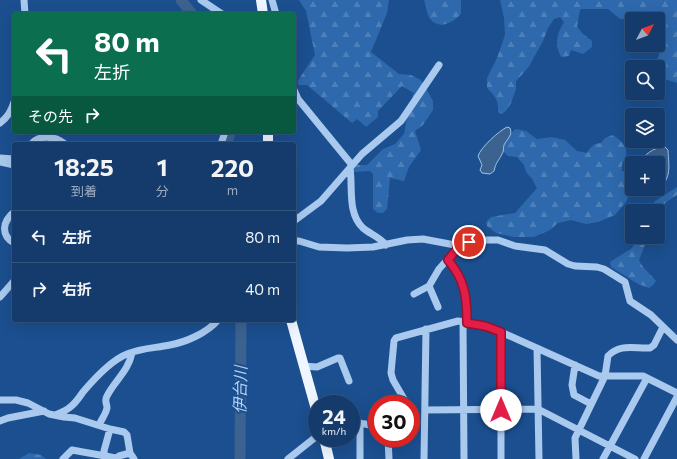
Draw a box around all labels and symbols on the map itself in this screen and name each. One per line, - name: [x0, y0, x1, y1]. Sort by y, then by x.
- north arrow: [625, 12, 665, 52]
- pin: [452, 225, 486, 259]
- water label: 伊台川: [230, 364, 249, 414]
- position arrow: [480, 389, 522, 431]
- speed limit sign: 30: [368, 395, 420, 447]

